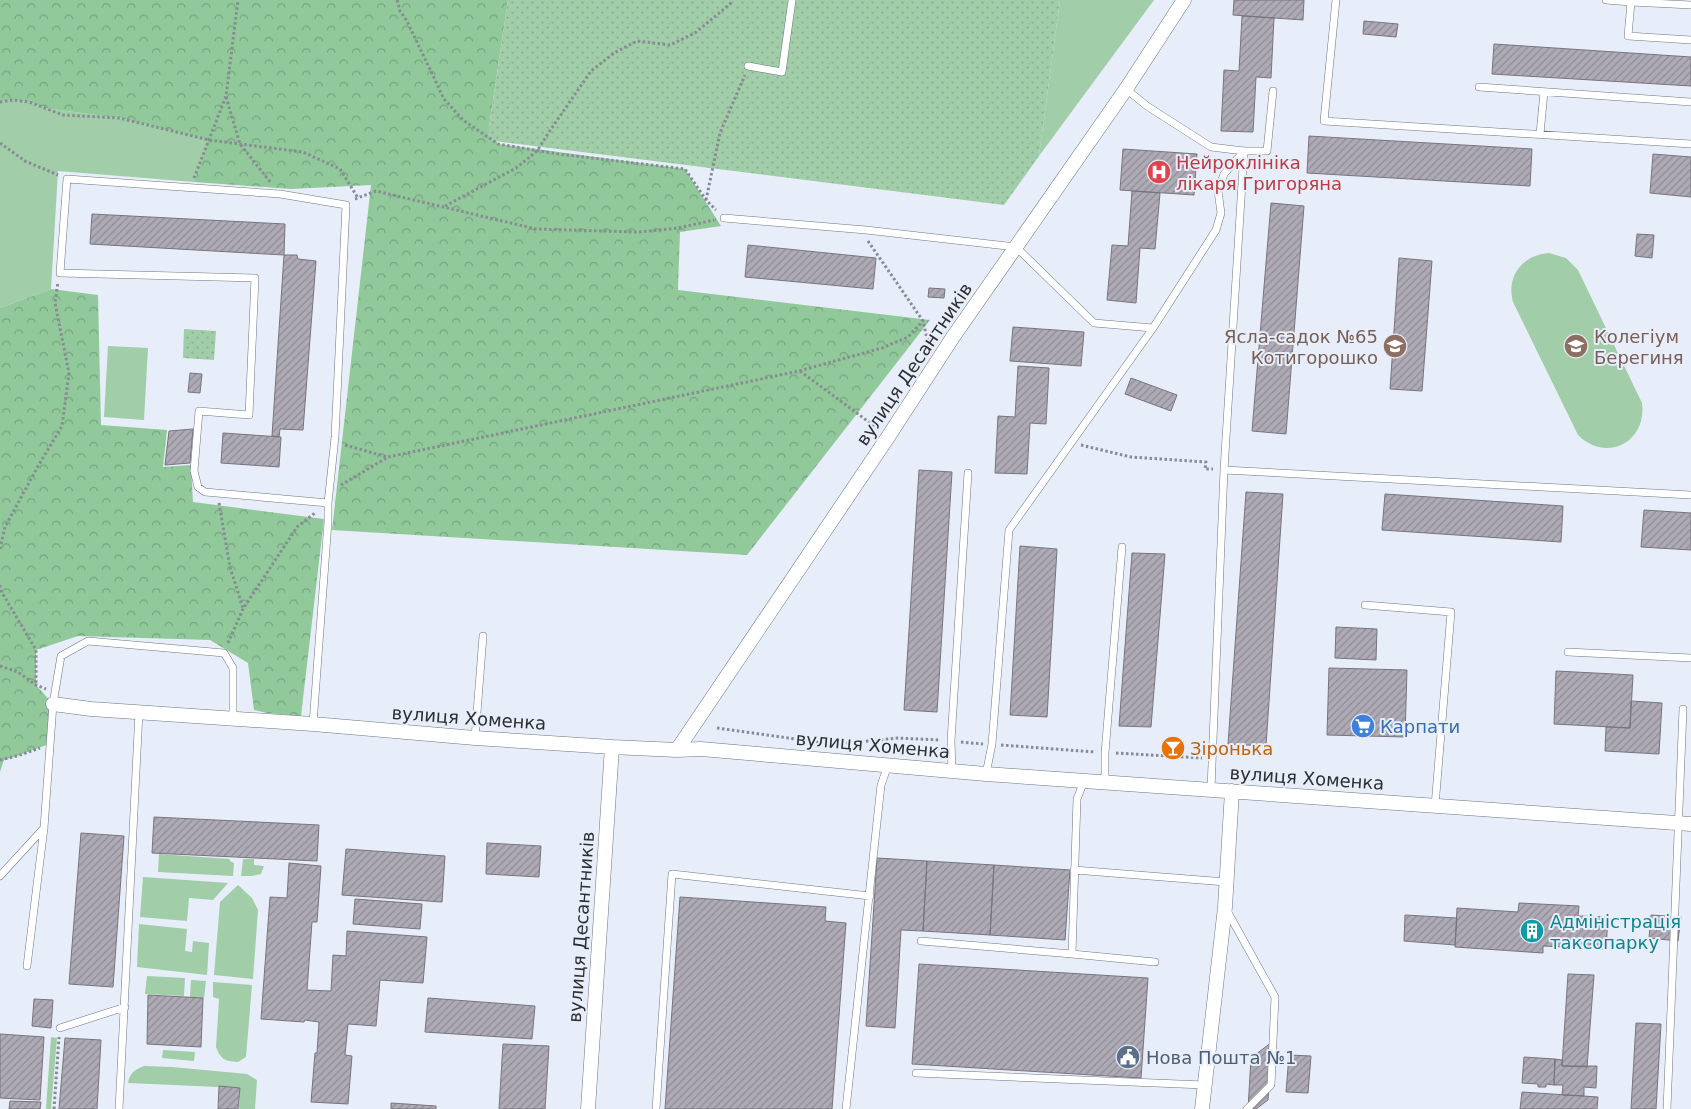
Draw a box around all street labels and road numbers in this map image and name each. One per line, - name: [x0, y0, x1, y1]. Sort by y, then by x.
- street label: вулиця Десантників: [852, 279, 976, 449]
- street label: вулиця Хоменка: [391, 702, 547, 734]
- street label: вулиця Хоменка: [795, 728, 951, 762]
- street label: вулиця Хоменка: [1229, 762, 1385, 794]
- street label: вулиця Десантників: [564, 831, 598, 1023]

